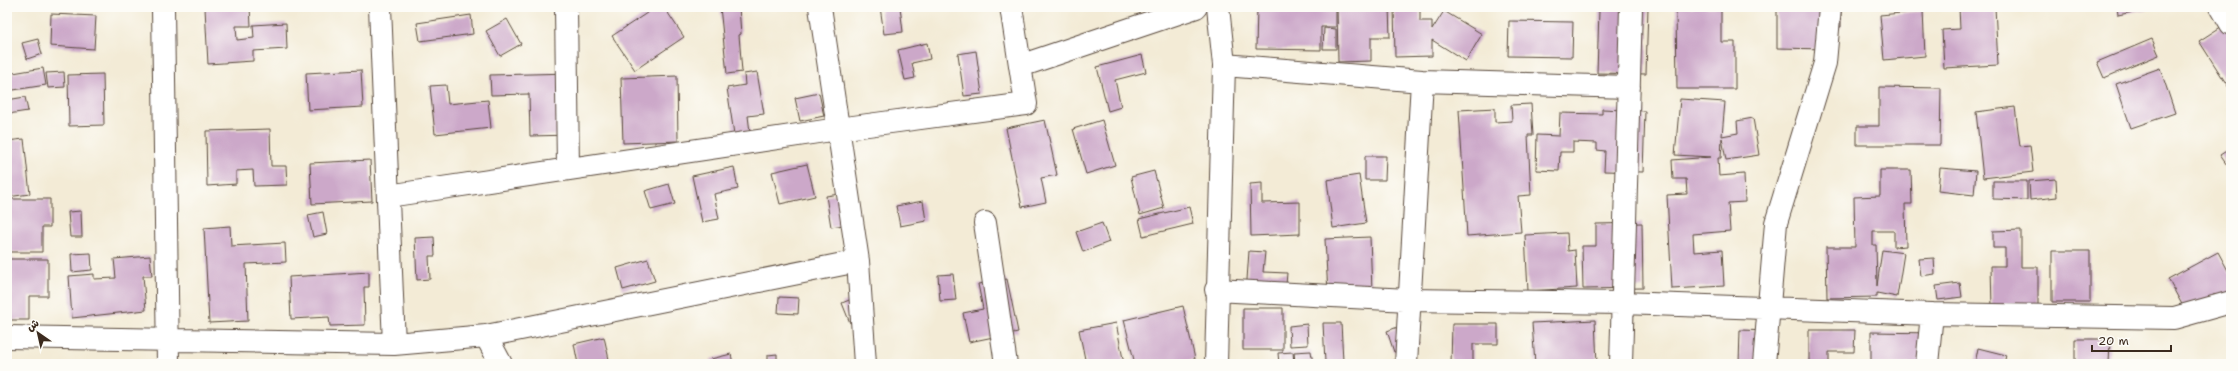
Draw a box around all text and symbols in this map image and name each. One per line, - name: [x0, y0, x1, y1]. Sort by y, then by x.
- north arrow: [18, 313, 58, 353]
- text: ش: [23, 316, 42, 335]
- scale bar: [2092, 327, 2171, 353]
- text: 20 m: [2098, 333, 2129, 349]

